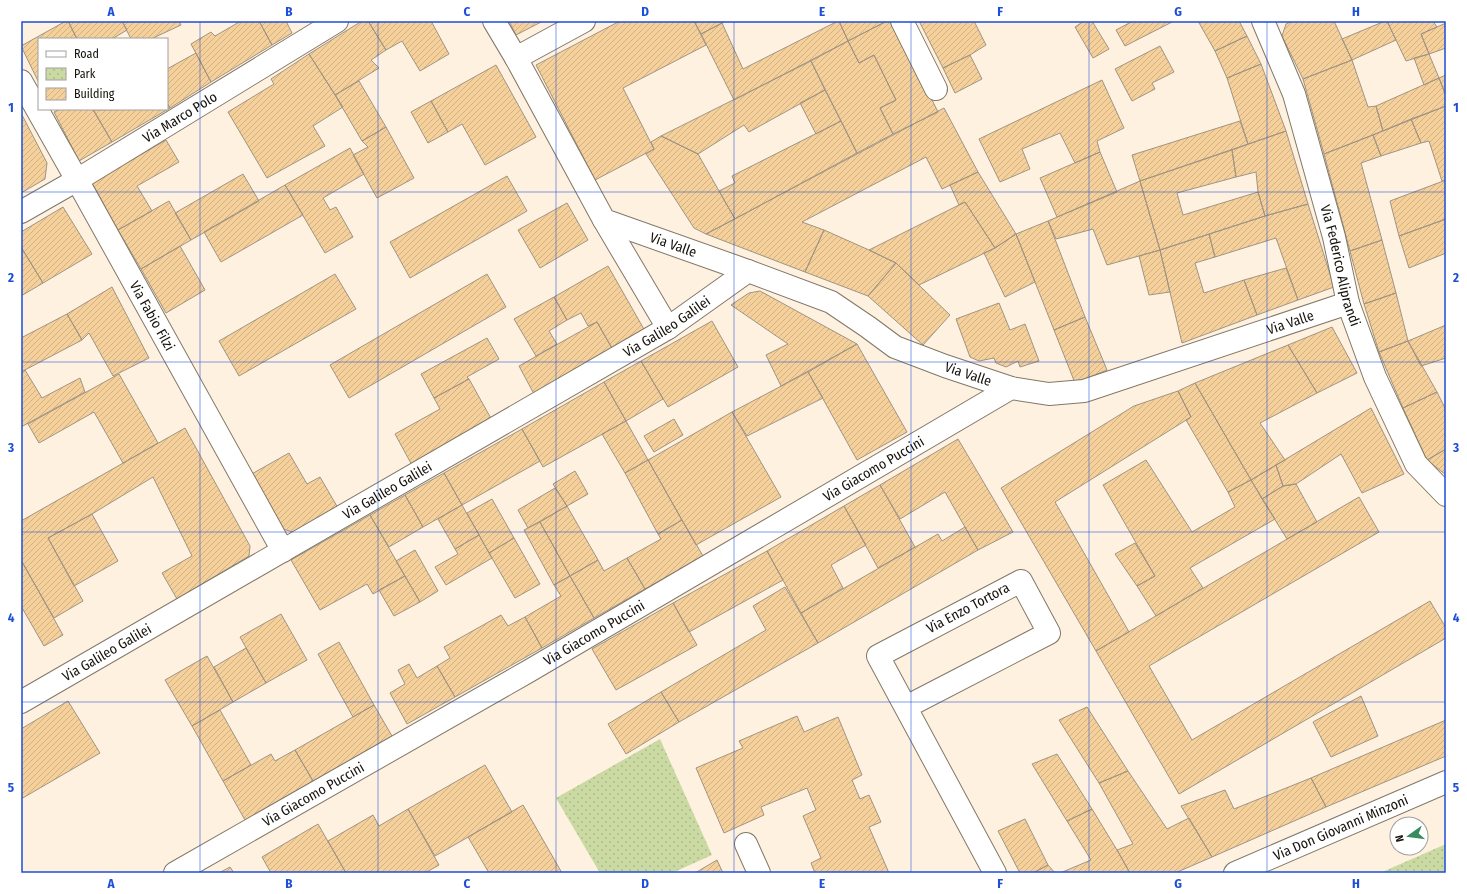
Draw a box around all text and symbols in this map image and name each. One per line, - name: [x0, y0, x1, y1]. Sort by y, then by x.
- text: A: [106, 4, 115, 19]
- text: B: [285, 4, 293, 19]
- text: C: [464, 4, 471, 19]
- text: D: [641, 4, 649, 19]
- text: E: [819, 4, 825, 19]
- text: F: [997, 4, 1003, 19]
- text: G: [1174, 4, 1182, 19]
- text: H: [1352, 4, 1360, 19]
- legend: [38, 38, 168, 110]
- text: Road: [74, 47, 99, 61]
- text: Park: [74, 67, 96, 81]
- text: Building: [74, 87, 115, 101]
- street label: Via Marco Polo: [140, 88, 220, 146]
- text: 1: [8, 100, 14, 115]
- text: 1: [1453, 100, 1459, 115]
- street label: Via Federico Aliprandi: [1317, 203, 1364, 328]
- street label: Via Valle: [648, 228, 699, 261]
- text: 2: [7, 270, 14, 285]
- text: 2: [1452, 270, 1459, 285]
- street label: Via Fabio Filzi: [126, 278, 178, 353]
- street label: Via Galileo Galilei: [620, 292, 713, 361]
- street label: Via Valle: [1265, 307, 1316, 338]
- street label: Via Valle: [943, 358, 994, 389]
- street label: Via Giacomo Puccini: [820, 432, 927, 505]
- text: 3: [7, 440, 14, 455]
- text: 3: [1452, 440, 1459, 455]
- street label: Via Galileo Galilei: [340, 458, 435, 523]
- street label: Via Enzo Tortora: [924, 579, 1013, 637]
- street label: Via Giacomo Puccini: [540, 597, 648, 669]
- text: 4: [8, 610, 15, 625]
- text: 4: [1453, 610, 1460, 625]
- street label: Via Galileo Galilei: [59, 620, 154, 685]
- street label: Via Giacomo Puccini: [259, 758, 367, 830]
- text: 5: [8, 780, 14, 795]
- text: 5: [1453, 780, 1459, 795]
- street label: Via Don Giovanni Minzoni: [1271, 791, 1411, 864]
- north arrow: [1389, 816, 1429, 856]
- text: N: [1393, 834, 1407, 843]
- text: A: [106, 876, 115, 891]
- text: B: [285, 876, 293, 891]
- text: C: [464, 876, 471, 891]
- text: D: [641, 876, 649, 891]
- text: E: [819, 876, 825, 891]
- text: F: [997, 876, 1003, 891]
- text: G: [1174, 876, 1182, 891]
- text: H: [1352, 876, 1360, 891]

